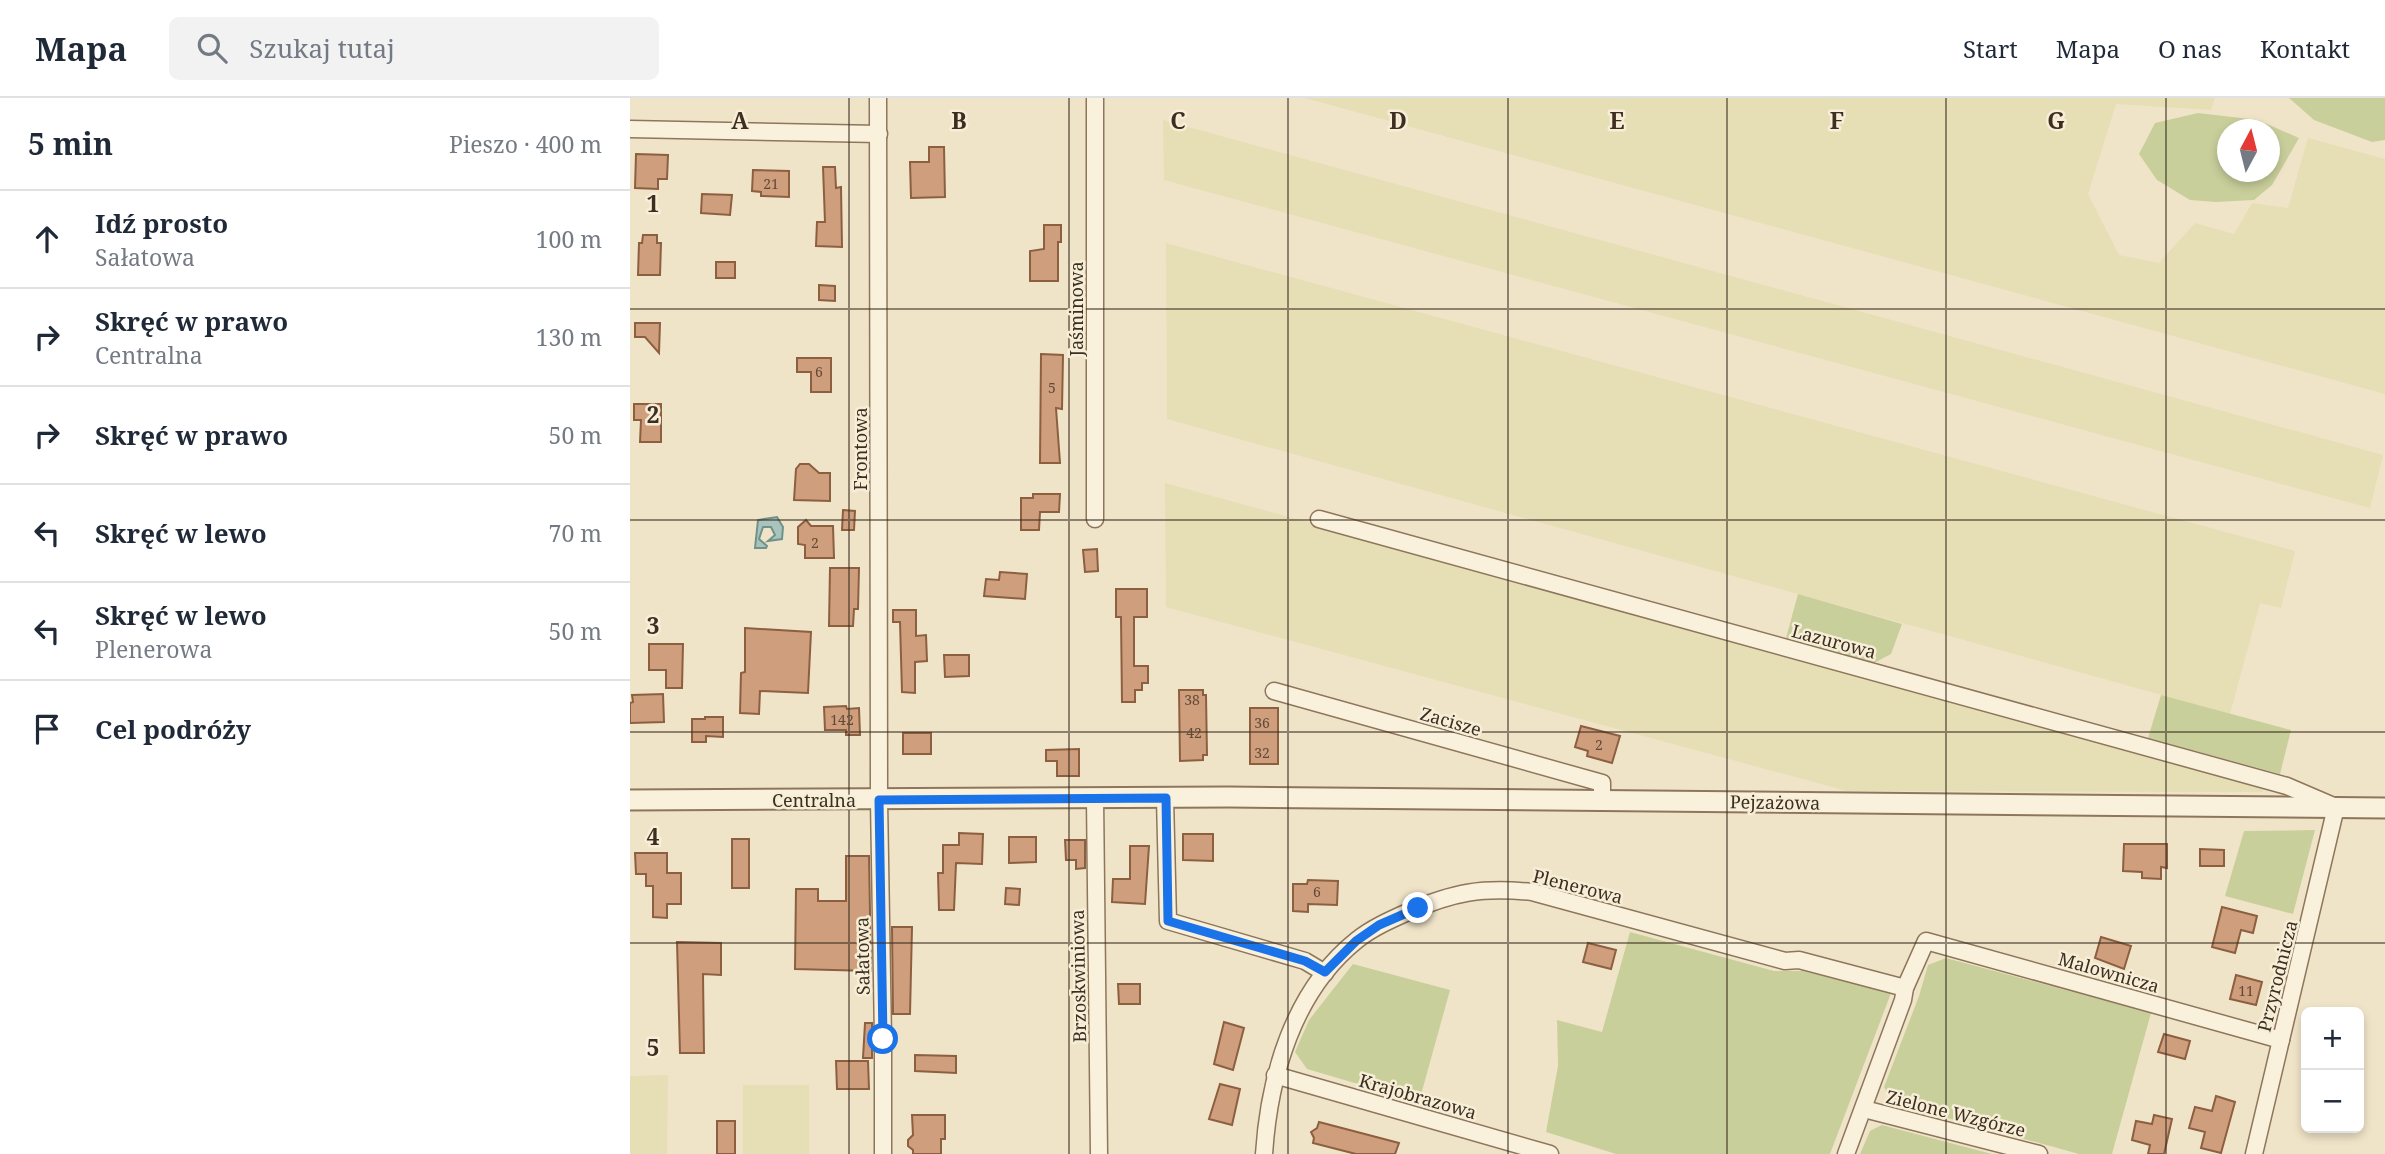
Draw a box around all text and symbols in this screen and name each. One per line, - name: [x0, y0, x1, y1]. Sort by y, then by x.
- search box: [169, 17, 659, 80]
- text: Mapa: [35, 26, 127, 71]
- icon: search: [193, 29, 231, 67]
- text: Szukaj tutaj: [249, 30, 395, 66]
- text: Start: [1963, 32, 2018, 65]
- text: Mapa: [2056, 32, 2120, 65]
- text: O nas: [2158, 32, 2222, 65]
- text: Kontakt: [2260, 32, 2350, 65]
- text: A: [731, 104, 749, 136]
- text: B: [951, 104, 967, 136]
- text: C: [1170, 104, 1186, 136]
- text: D: [1389, 104, 1407, 136]
- text: E: [1609, 104, 1625, 136]
- text: F: [1830, 104, 1844, 136]
- text: G: [2047, 104, 2065, 136]
- north arrow: [2217, 119, 2280, 182]
- text: 5 min: [28, 123, 113, 164]
- text: Pieszo · 400 m: [449, 128, 602, 160]
- house number: 21: [763, 174, 779, 193]
- text: 1: [647, 187, 660, 219]
- text: Idź prosto: [95, 205, 228, 241]
- icon: ahead: [28, 220, 66, 258]
- text: 100 m: [536, 223, 602, 255]
- text: Sałatowa: [95, 241, 195, 273]
- street label: Jaśminowa: [1064, 261, 1088, 358]
- text: Skręć w prawo: [95, 303, 288, 339]
- icon: right: [28, 318, 66, 356]
- text: 130 m: [536, 321, 602, 353]
- text: Centralna: [95, 339, 203, 371]
- house number: 6: [815, 362, 823, 381]
- house number: 5: [1048, 378, 1056, 397]
- text: 2: [647, 398, 660, 430]
- street label: Frontowa: [848, 407, 872, 491]
- icon: right: [28, 416, 66, 454]
- text: Skręć w prawo: [95, 417, 288, 453]
- text: 50 m: [549, 419, 602, 451]
- icon: left: [28, 514, 66, 552]
- text: Skręć w lewo: [95, 515, 267, 551]
- text: 70 m: [549, 517, 602, 549]
- house number: 2: [811, 533, 819, 552]
- text: Skręć w lewo: [95, 597, 267, 633]
- text: 3: [647, 609, 660, 641]
- icon: left: [28, 612, 66, 650]
- text: 50 m: [549, 615, 602, 647]
- street label: Lazurowa: [1789, 618, 1879, 664]
- text: Plenerowa: [95, 633, 212, 665]
- house number: 38: [1184, 690, 1200, 709]
- street label: Zacisze: [1418, 701, 1484, 741]
- icon: arrive: [28, 710, 66, 748]
- house number: 142: [830, 710, 854, 729]
- text: Cel podróży: [95, 711, 251, 747]
- house number: 36: [1254, 713, 1270, 732]
- house number: 42: [1186, 723, 1202, 742]
- house number: 2: [1595, 735, 1603, 754]
- house number: 32: [1254, 743, 1270, 762]
- street label: Centralna: [772, 788, 856, 812]
- street label: Pejzażowa: [1730, 789, 1820, 815]
- text: 4: [647, 820, 660, 852]
- street label: Plenerowa: [1531, 863, 1625, 909]
- house number: 6: [1313, 882, 1321, 901]
- route end: [1402, 892, 1433, 923]
- street label: Brzoskwiniowa: [1065, 909, 1091, 1043]
- street label: Sałatowa: [849, 917, 875, 995]
- street label: Przyrodnicza: [2252, 918, 2302, 1034]
- street label: Malownicza: [2056, 946, 2162, 998]
- house number: 11: [2238, 981, 2254, 1000]
- map controls: [2301, 1007, 2364, 1133]
- button: +: [2301, 1007, 2364, 1070]
- route start: [867, 1023, 898, 1054]
- text: 5: [647, 1031, 660, 1063]
- street label: Krajobrazowa: [1356, 1068, 1480, 1124]
- button: −: [2301, 1070, 2364, 1133]
- street label: Zielone Wzgórze: [1884, 1084, 2028, 1142]

